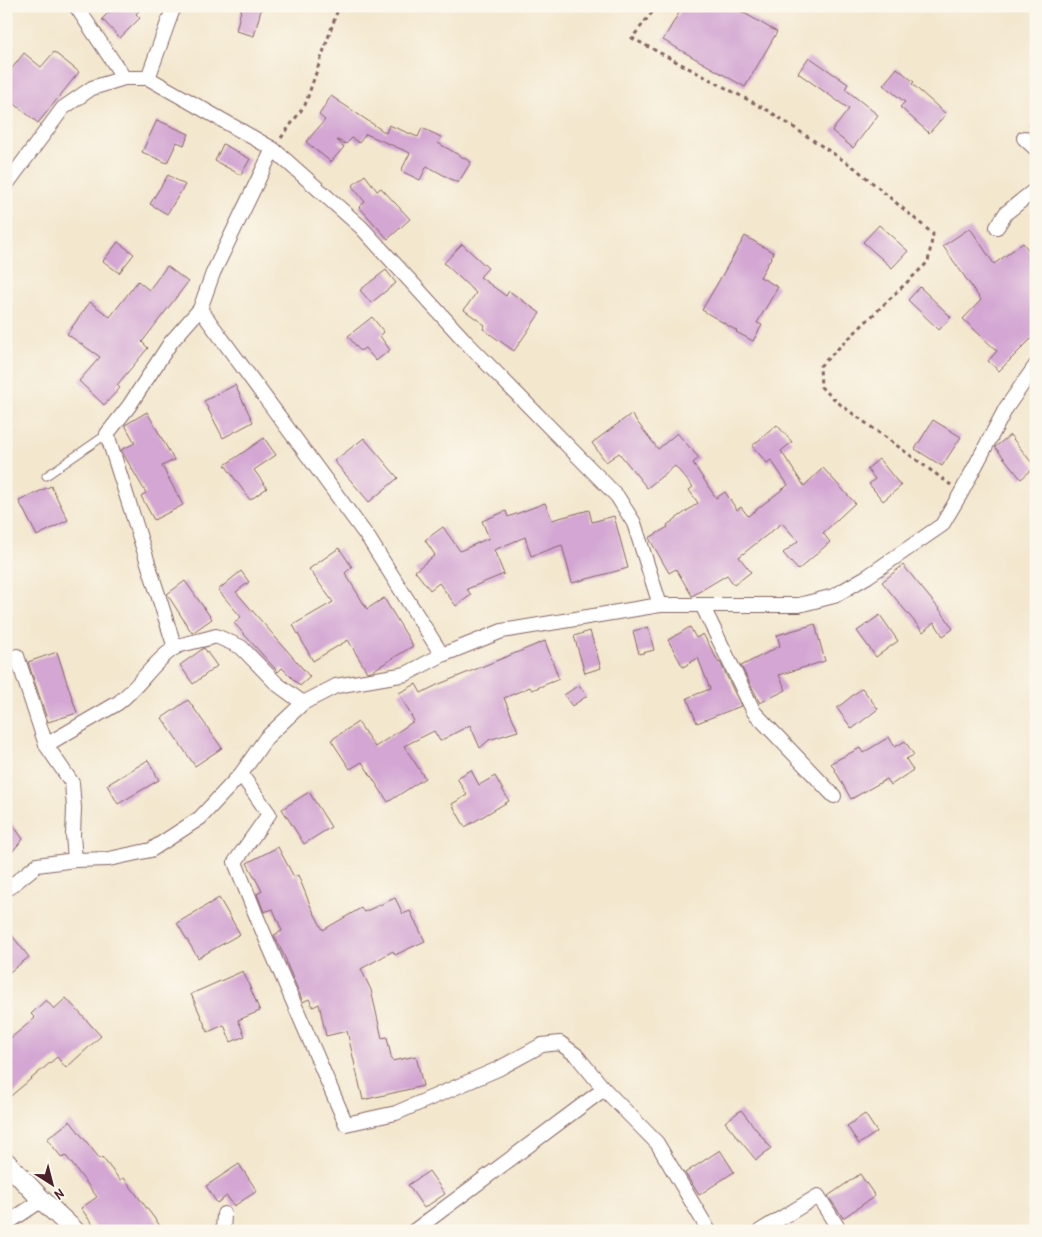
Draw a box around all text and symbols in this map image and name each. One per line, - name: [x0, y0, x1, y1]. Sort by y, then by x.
- north arrow: [28, 1160, 78, 1210]
- text: N: [51, 1185, 69, 1205]

